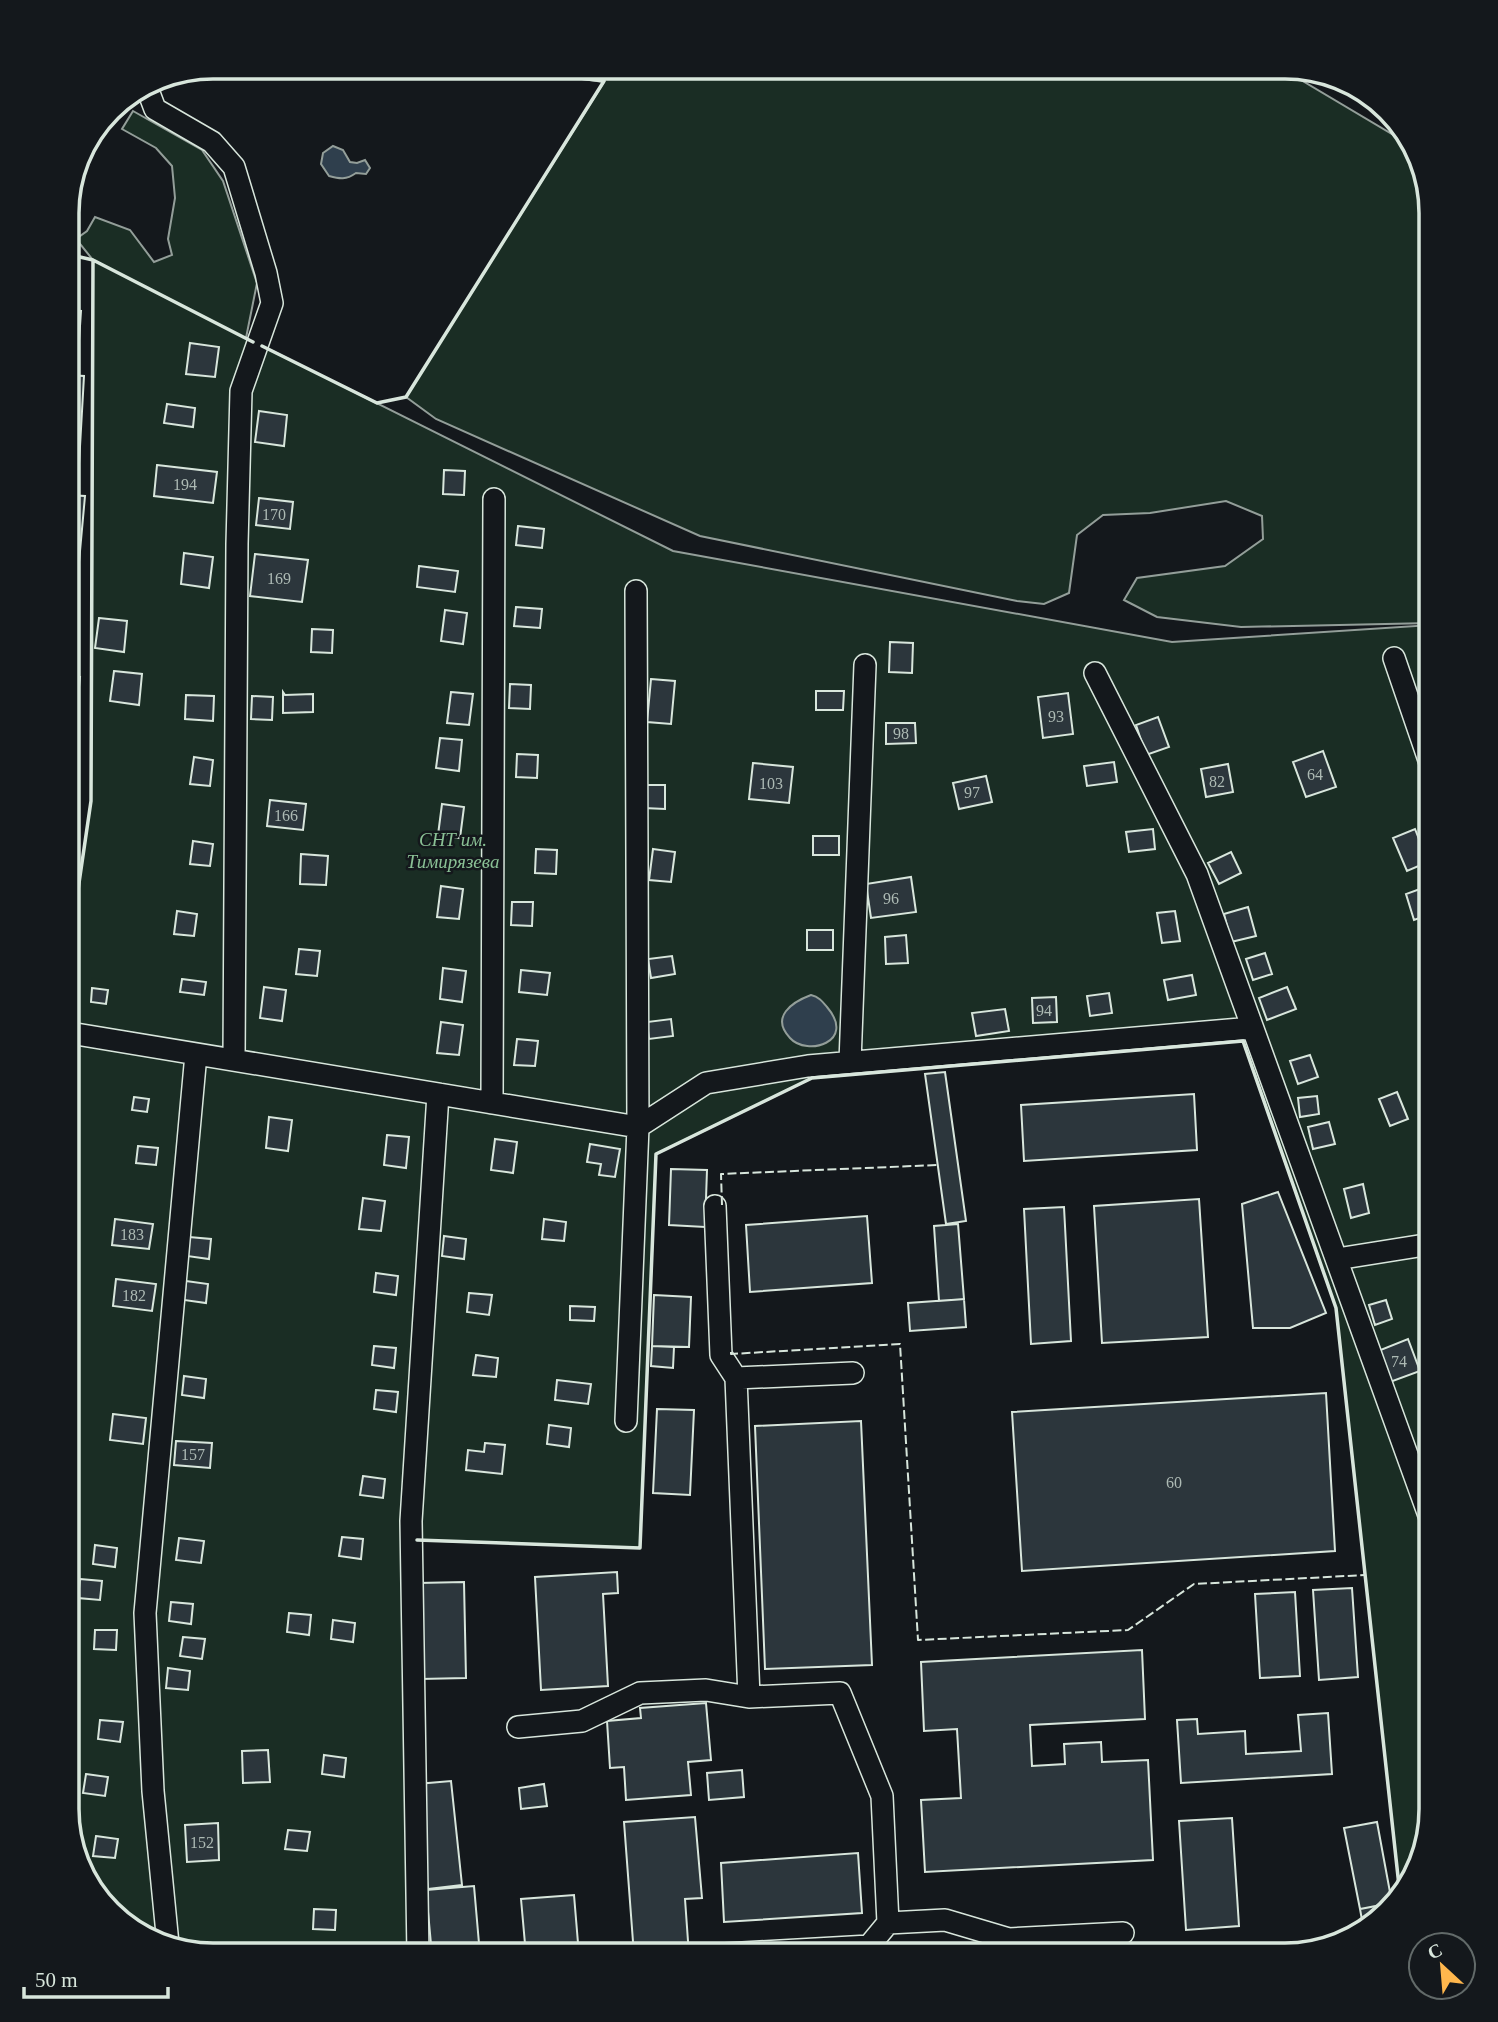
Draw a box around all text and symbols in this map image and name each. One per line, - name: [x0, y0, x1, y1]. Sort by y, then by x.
- house number: 194: [173, 476, 197, 493]
- house number: 170: [262, 506, 286, 523]
- house number: 169: [267, 570, 291, 587]
- house number: 93: [1048, 708, 1064, 725]
- house number: 98: [893, 725, 909, 742]
- house number: 64: [1307, 766, 1323, 783]
- house number: 82: [1209, 773, 1225, 790]
- house number: 103: [759, 775, 783, 792]
- house number: 97: [964, 784, 980, 801]
- house number: 166: [274, 807, 298, 824]
- park label: СНТ им. Тимирязева: [407, 829, 499, 872]
- house number: 96: [883, 890, 899, 907]
- house number: 94: [1036, 1002, 1052, 1019]
- house number: 183: [120, 1226, 144, 1243]
- house number: 182: [122, 1287, 146, 1304]
- house number: 74: [1391, 1353, 1407, 1370]
- house number: 157: [181, 1446, 205, 1463]
- house number: 60: [1166, 1474, 1182, 1491]
- house number: 152: [190, 1834, 214, 1851]
- north arrow: [1407, 1931, 1477, 2001]
- text: С: [1424, 1939, 1446, 1964]
- scale bar: [24, 1955, 168, 1999]
- text: 50 m: [35, 1968, 78, 1992]

